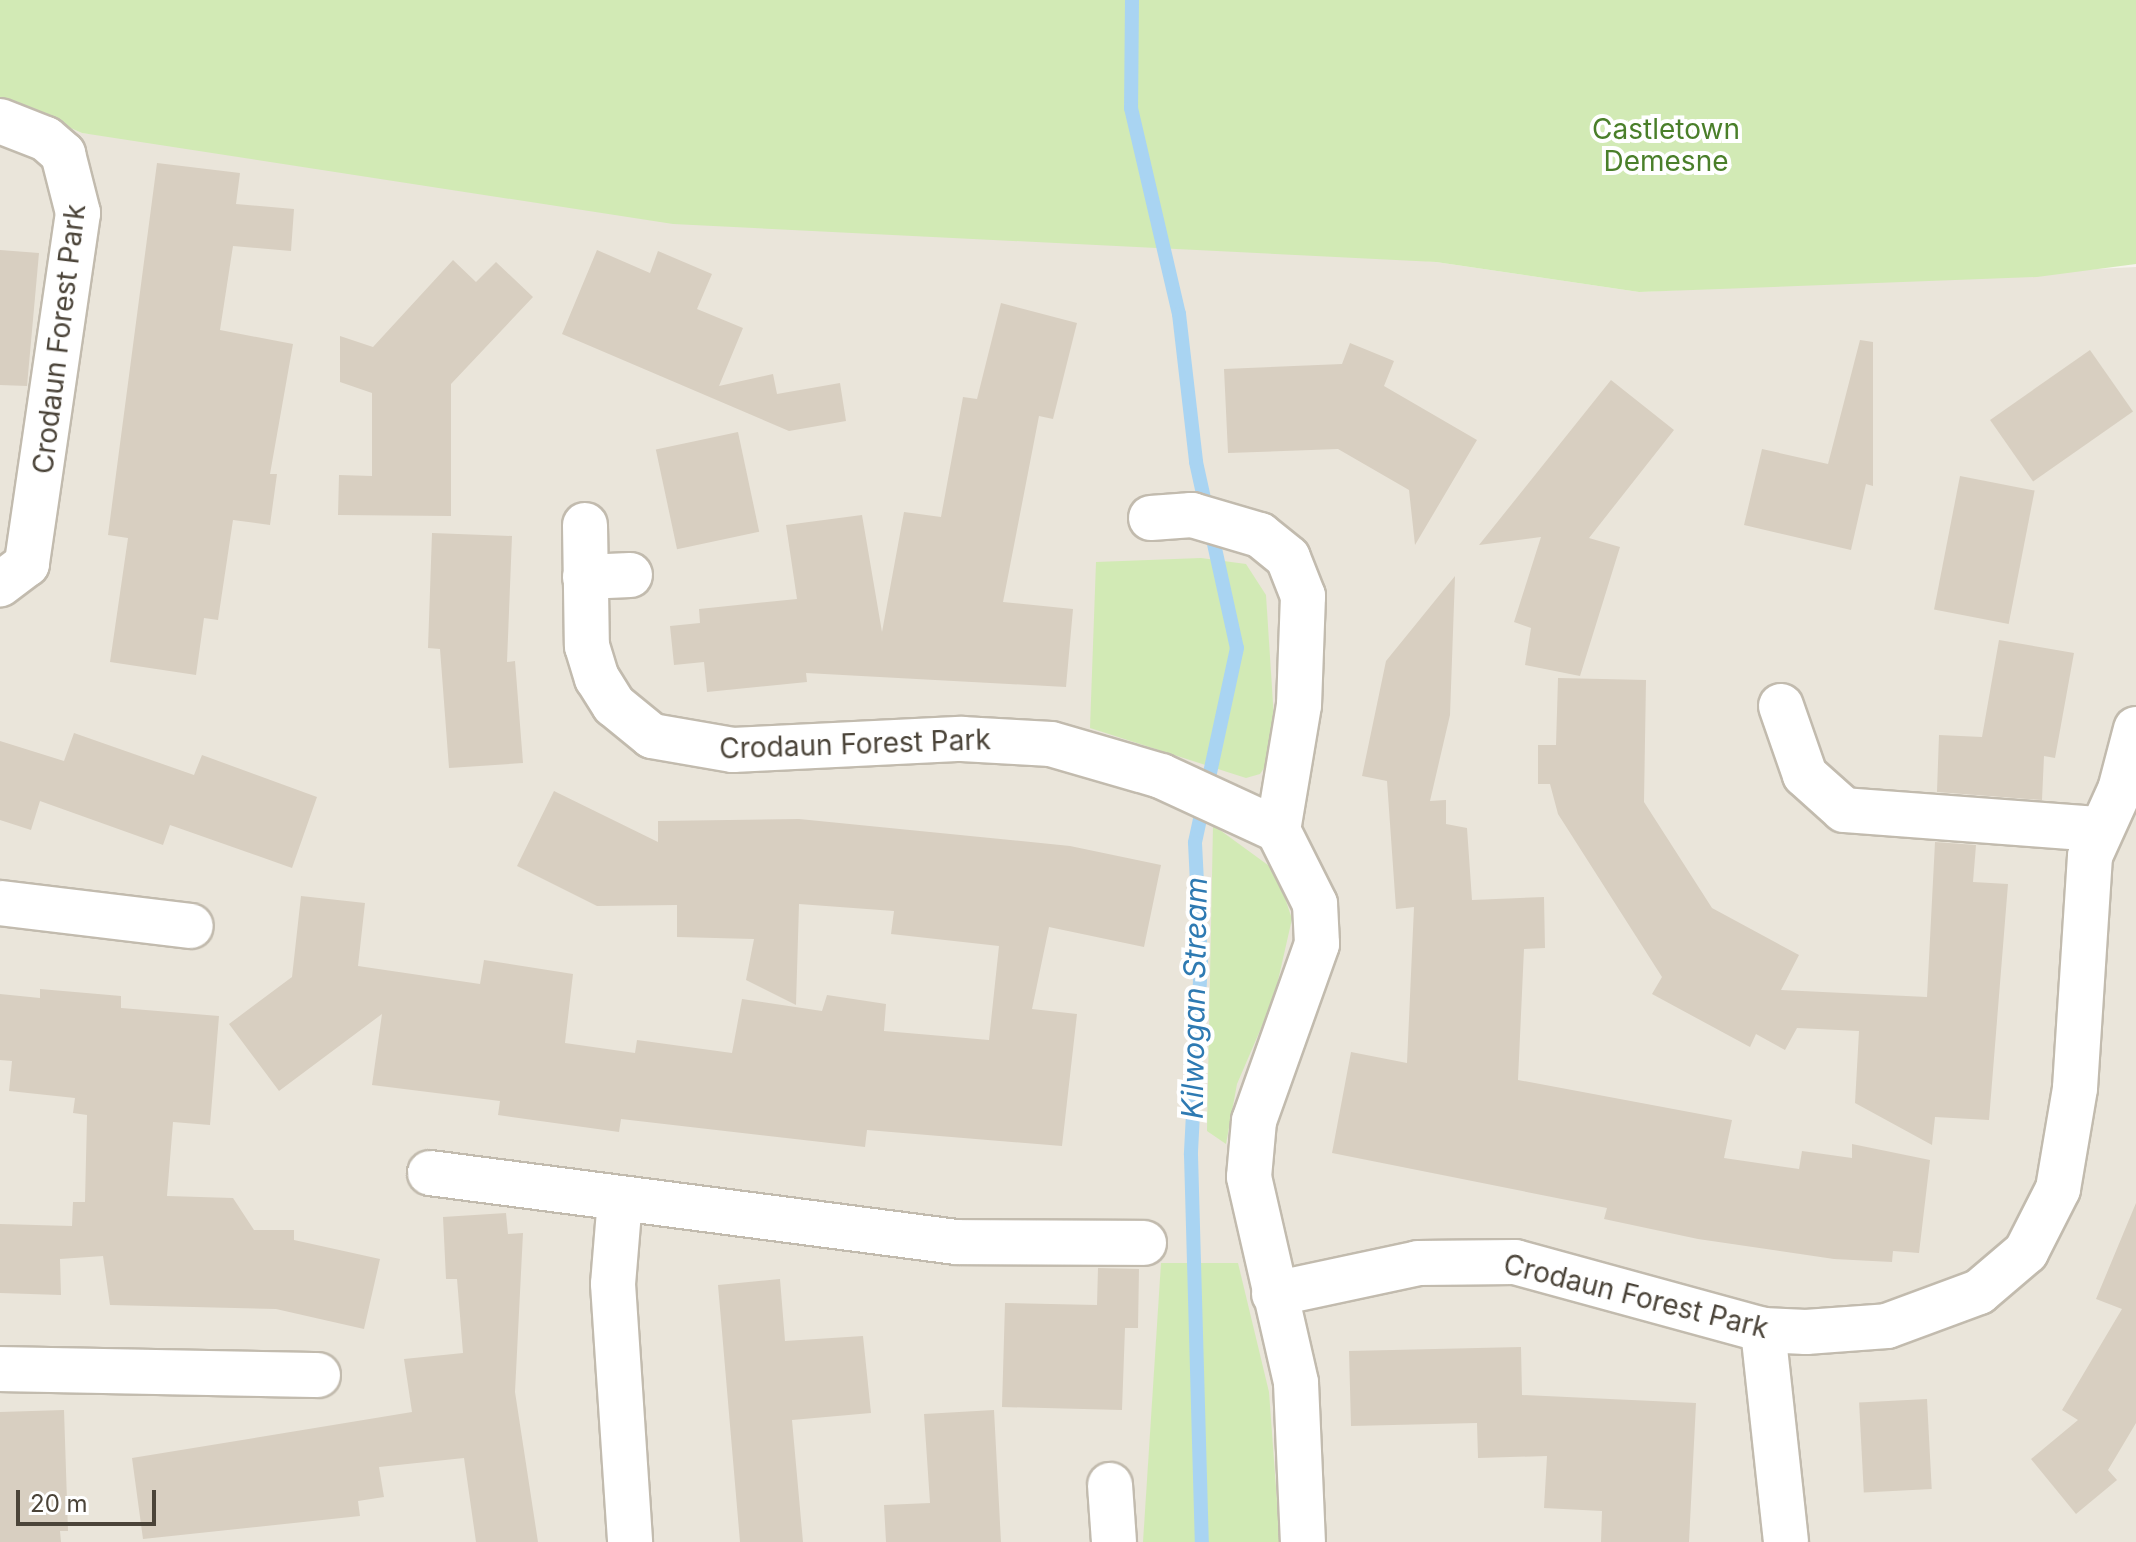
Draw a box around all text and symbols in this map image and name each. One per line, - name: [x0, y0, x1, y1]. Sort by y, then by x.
- park label: Castletown Demesne: [1592, 112, 1740, 178]
- street label: Crodaun Forest Park: [26, 202, 92, 476]
- street label: Crodaun Forest Park: [719, 722, 991, 766]
- water label: Kilwogan Stream: [1174, 877, 1214, 1119]
- street label: Crodaun Forest Park: [1500, 1247, 1772, 1345]
- scale bar: [20, 1474, 160, 1524]
- text: 20 m: [30, 1489, 88, 1518]

